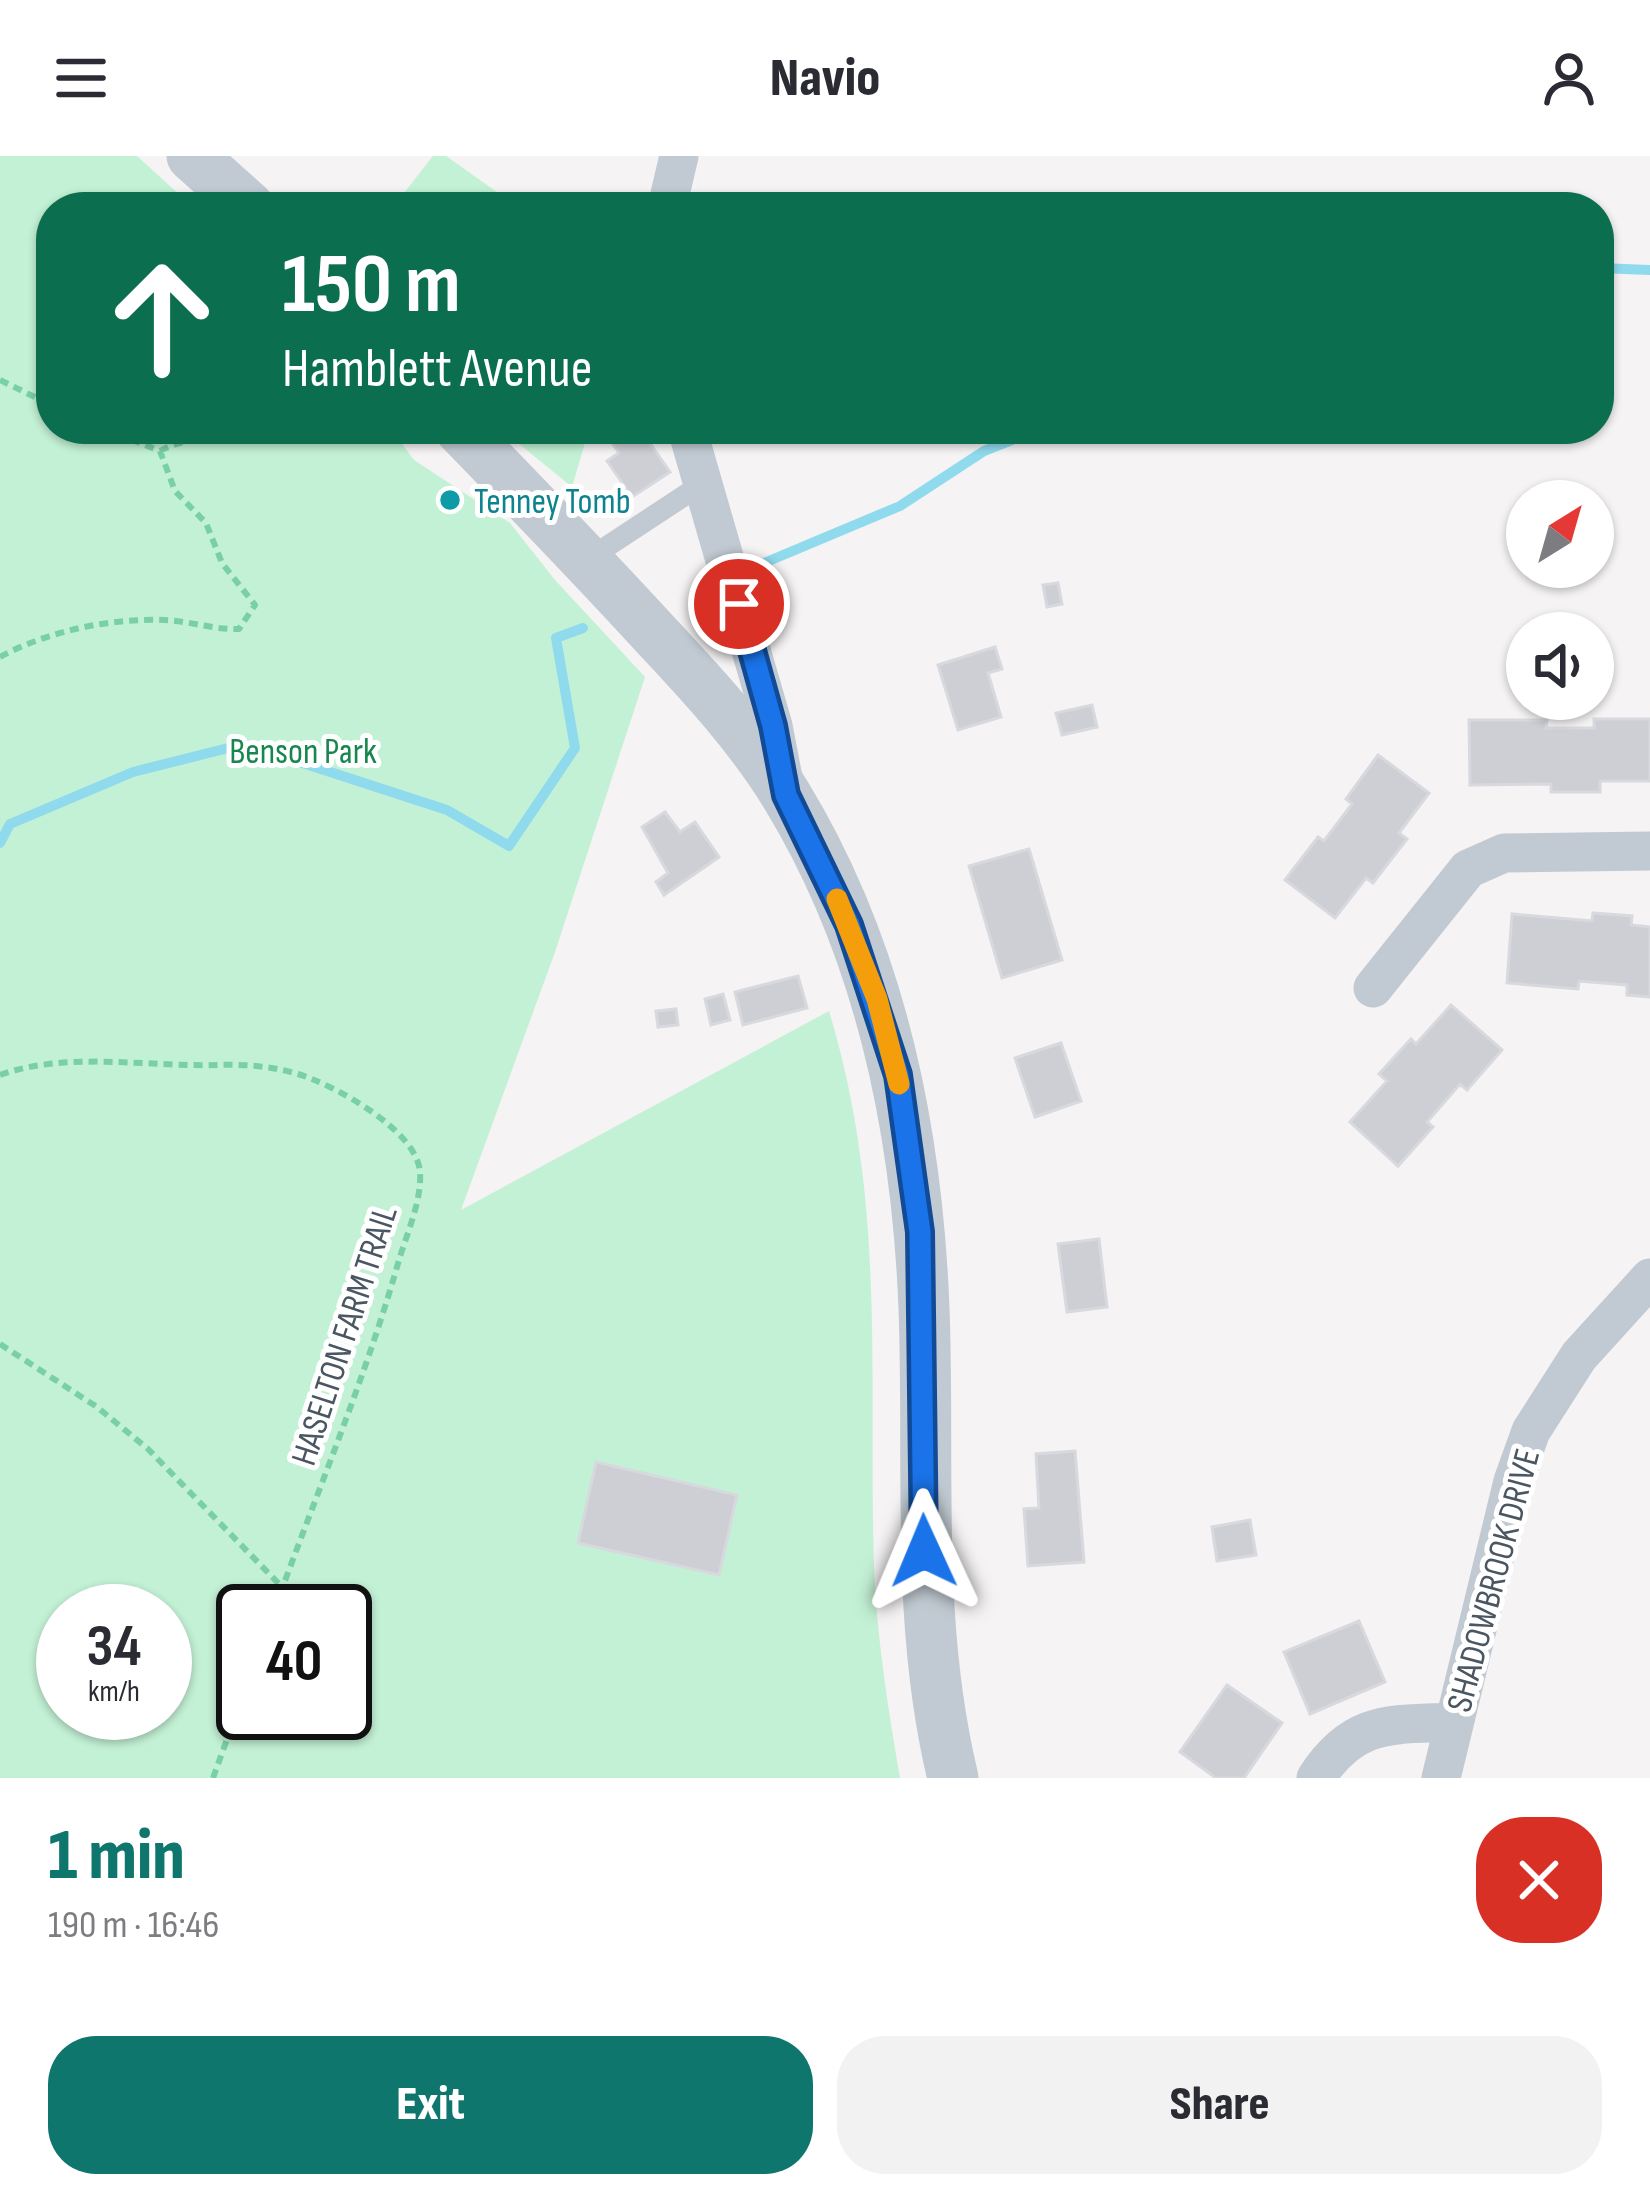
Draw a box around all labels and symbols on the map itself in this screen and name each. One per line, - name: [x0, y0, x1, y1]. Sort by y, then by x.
- north arrow: [1506, 480, 1614, 588]
- place label: Tenney Tomb: [474, 481, 631, 524]
- marker: Tenney Tomb: [437, 487, 463, 513]
- pin: [688, 553, 790, 655]
- park label: Benson Park: [229, 731, 377, 774]
- street label: HASELTON FARM TRAIL: [283, 1201, 408, 1471]
- street label: SHADOWBROOK DRIVE: [1439, 1444, 1550, 1717]
- position arrow: [861, 1488, 987, 1614]
- speed limit sign: 40: [216, 1584, 372, 1740]

